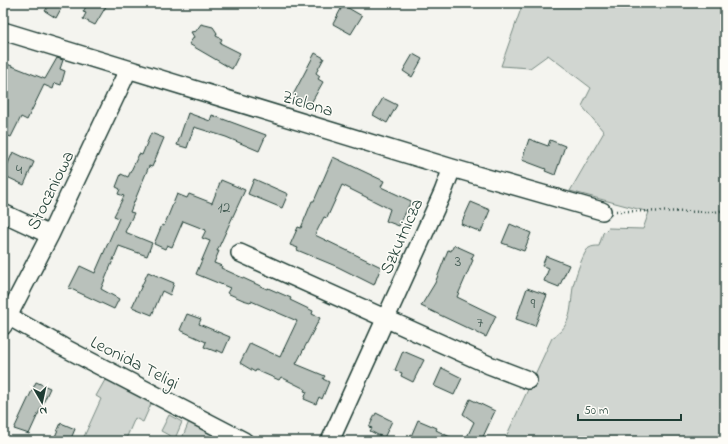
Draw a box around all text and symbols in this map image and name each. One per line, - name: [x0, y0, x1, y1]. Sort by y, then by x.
- street label: Zielona: [279, 85, 336, 125]
- street label: Stoczniowa: [21, 147, 82, 235]
- house number: 4: [16, 158, 23, 182]
- street label: Szkutnicza: [375, 195, 431, 279]
- house number: 12: [217, 196, 231, 220]
- house number: 3: [455, 250, 461, 274]
- house number: 9: [531, 292, 536, 316]
- house number: 7: [477, 311, 484, 335]
- street label: Leonida Teligi: [85, 330, 183, 398]
- north arrow: [22, 382, 62, 422]
- scale bar: [578, 396, 681, 422]
- text: N: [38, 402, 48, 419]
- text: 50 m: [584, 402, 608, 420]

